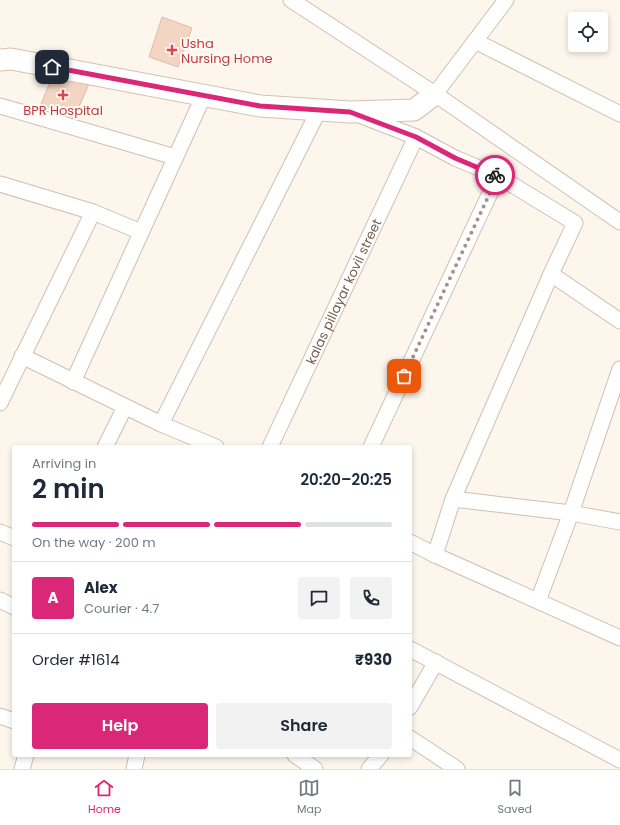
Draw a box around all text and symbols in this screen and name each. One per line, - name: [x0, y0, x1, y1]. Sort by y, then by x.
- map controls: [568, 12, 608, 52]
- button: locate: [568, 12, 608, 52]
- place label: Usha Nursing Home: [181, 34, 273, 68]
- marker: Usha Nursing Home: [166, 44, 178, 56]
- pin: [35, 50, 69, 84]
- icon: home: [41, 56, 63, 78]
- marker: BPR Hospital: [57, 89, 69, 101]
- place label: BPR Hospital: [23, 101, 103, 120]
- courier: [475, 155, 515, 195]
- icon: bike: [484, 164, 506, 186]
- street label: kalas pillayar kovil street: [301, 215, 386, 368]
- pin: [387, 359, 421, 393]
- icon: bag: [393, 365, 415, 387]
- text: Arriving in: [32, 454, 96, 473]
- text: 20:20–20:25: [300, 469, 392, 490]
- text: 2 min: [32, 471, 105, 507]
- text: On the way · 200 m: [32, 533, 156, 552]
- text: Alex: [84, 577, 118, 598]
- button: chat: [298, 577, 340, 619]
- button: phone: [350, 577, 392, 619]
- text: A: [47, 587, 59, 608]
- text: Courier · 4.7: [84, 599, 159, 618]
- text: Order #1614: [32, 649, 120, 670]
- text: ₹930: [355, 649, 392, 670]
- button: Help: [32, 703, 208, 749]
- button: Share: [216, 703, 392, 749]
- tab: Home: [88, 777, 121, 818]
- tab: Map: [297, 777, 321, 818]
- tab: Saved: [498, 777, 532, 818]

